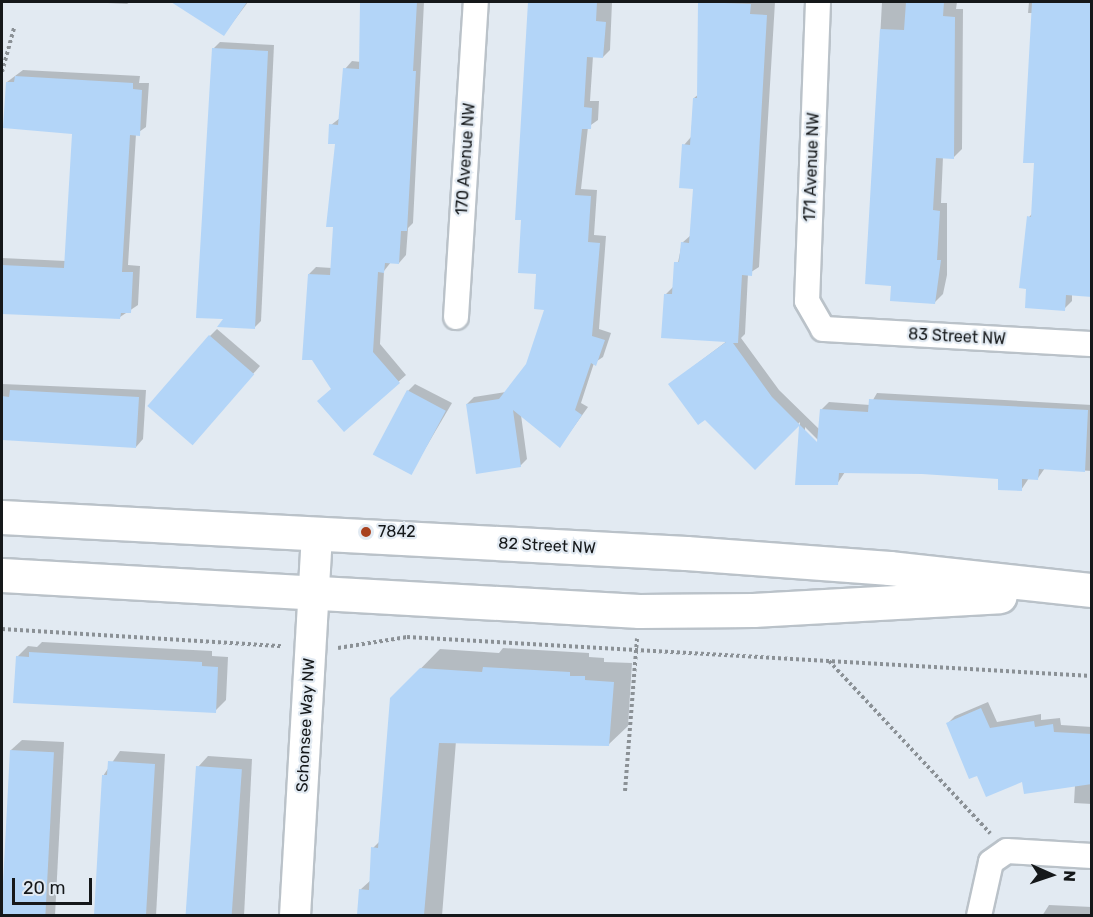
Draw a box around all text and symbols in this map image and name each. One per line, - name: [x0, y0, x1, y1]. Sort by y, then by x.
- street label: 170 Avenue NW: [452, 102, 480, 216]
- street label: 171 Avenue NW: [800, 112, 824, 222]
- street label: 83 Street NW: [908, 325, 1006, 349]
- place label: 7842: [378, 522, 416, 542]
- marker: 7842: [359, 525, 373, 539]
- street label: 82 Street NW: [498, 534, 596, 558]
- street label: Schonsee Way NW: [293, 657, 319, 793]
- north arrow: [1021, 845, 1081, 905]
- scale bar: [15, 866, 94, 904]
- text: N: [1060, 870, 1079, 882]
- text: 20 m: [23, 877, 65, 899]

